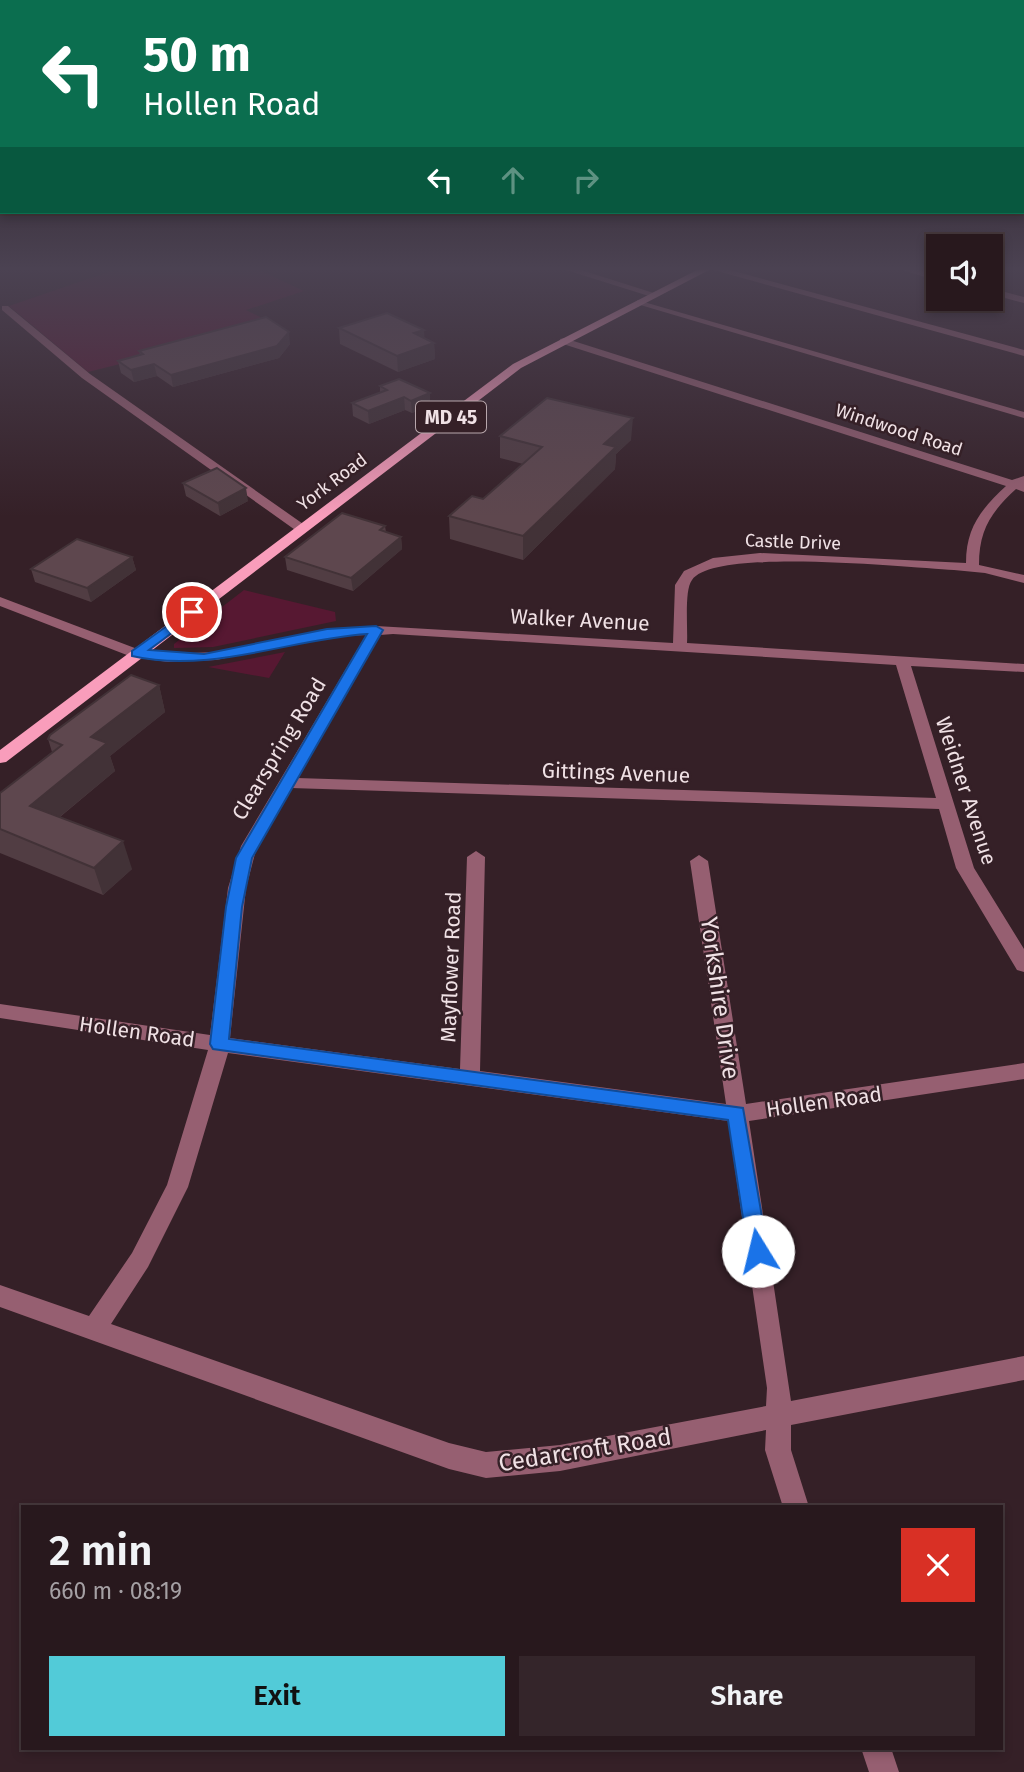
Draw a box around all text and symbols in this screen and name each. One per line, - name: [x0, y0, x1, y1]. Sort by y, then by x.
- text: 50 m: [143, 25, 251, 84]
- icon: left: [28, 28, 119, 119]
- text: Hollen Road: [143, 85, 321, 123]
- icon: left: [421, 161, 459, 199]
- icon: ahead: [494, 161, 532, 199]
- icon: right: [567, 161, 605, 199]
- map controls: [926, 234, 1003, 311]
- button: sound: [926, 234, 1003, 311]
- street label: Windwood Road: [833, 399, 965, 461]
- road number: MD 45: [416, 402, 486, 432]
- street label: York Road: [293, 449, 371, 515]
- street label: Castle Drive: [745, 529, 841, 555]
- pin: [162, 582, 222, 642]
- icon: arrive: [173, 593, 211, 631]
- street label: Walker Avenue: [510, 603, 650, 637]
- street label: Clearspring Road: [226, 673, 332, 825]
- street label: Weidner Avenue: [930, 714, 1002, 868]
- street label: Gittings Avenue: [541, 757, 691, 789]
- street label: Mayflower Road: [435, 891, 467, 1043]
- street label: Yorkshire Drive: [695, 915, 745, 1081]
- street label: Hollen Road: [78, 1011, 196, 1053]
- street label: Hollen Road: [765, 1081, 883, 1123]
- position arrow: [721, 1214, 795, 1288]
- street label: Cedarcroft Road: [497, 1423, 673, 1477]
- text: 2 min: [49, 1526, 153, 1576]
- button: close: [901, 1528, 975, 1602]
- text: 660 m · 08:19: [49, 1577, 182, 1605]
- button: Exit: [49, 1656, 505, 1736]
- button: Share: [519, 1656, 975, 1736]

